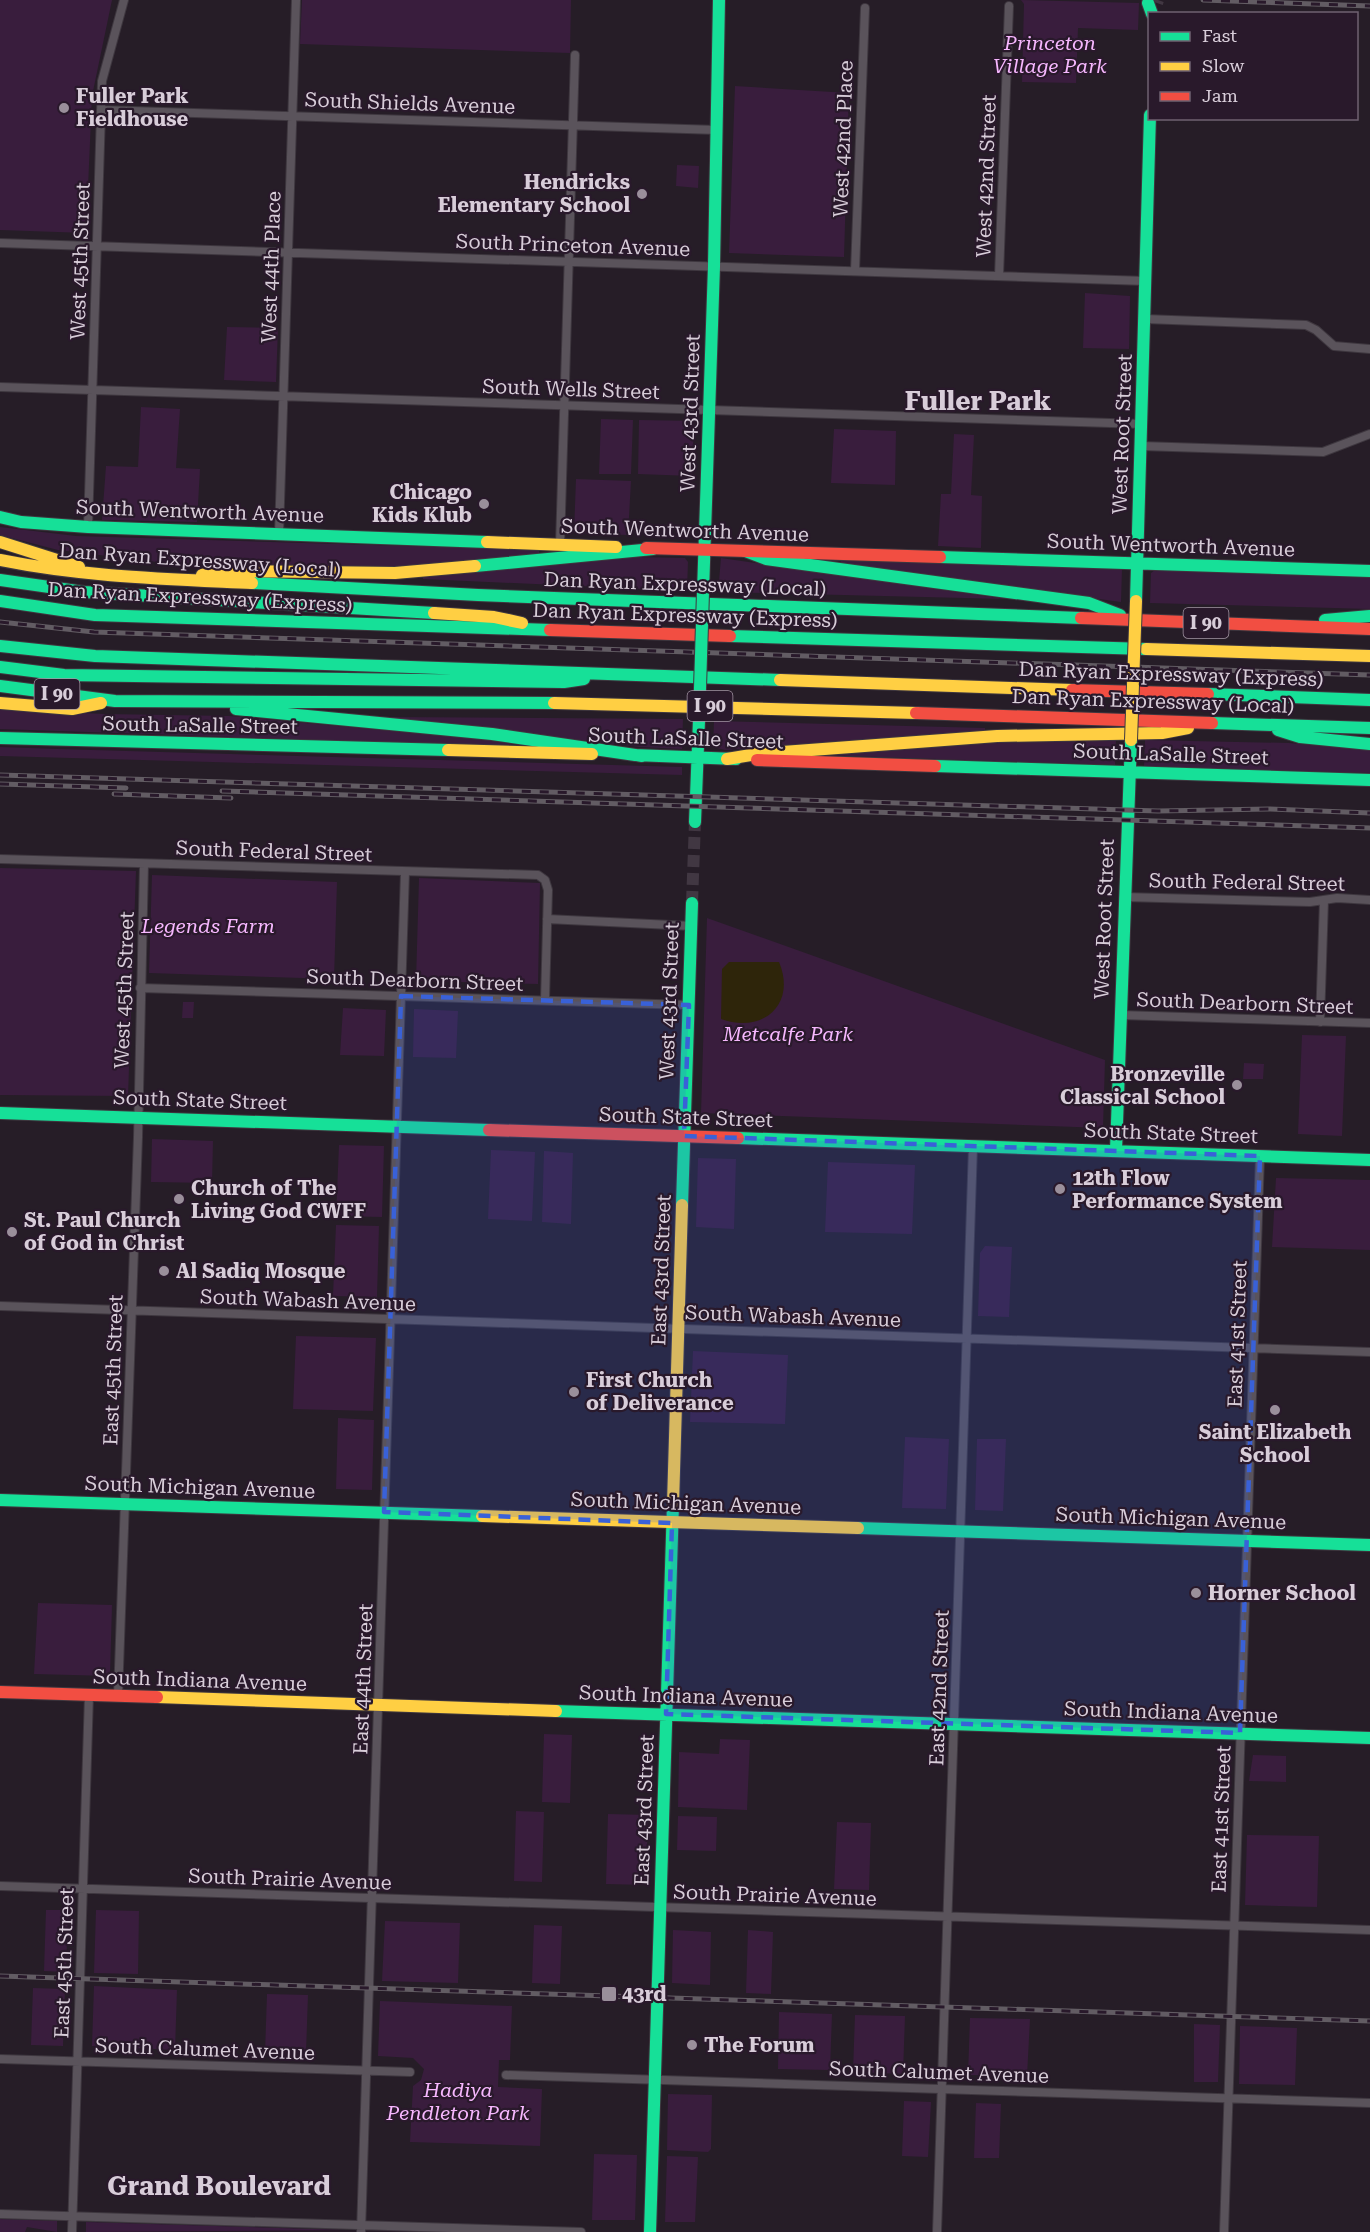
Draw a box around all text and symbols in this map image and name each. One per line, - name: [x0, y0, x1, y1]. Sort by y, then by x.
- legend: [1148, 12, 1358, 120]
- text: Fast: [1202, 25, 1237, 46]
- park label: Princeton Village Park: [993, 31, 1107, 78]
- text: Slow: [1202, 55, 1244, 76]
- street label: West 42nd Place: [828, 60, 858, 218]
- place label: Fuller Park Fieldhouse: [76, 84, 189, 131]
- text: Jam: [1202, 85, 1238, 106]
- street label: South Shields Avenue: [304, 87, 516, 119]
- street label: West 42nd Street: [971, 94, 1001, 258]
- marker: Fuller Park Fieldhouse: [57, 101, 71, 115]
- place label: Hendricks Elementary School: [438, 170, 630, 217]
- street label: West 45th Street: [65, 181, 95, 340]
- marker: Hendricks Elementary School: [635, 187, 649, 201]
- street label: West 44th Place: [256, 191, 286, 343]
- street label: South Princeton Avenue: [455, 229, 691, 261]
- street label: West 43rd Street: [675, 333, 705, 492]
- street label: West Root Street: [1107, 353, 1137, 515]
- street label: South Wells Street: [482, 374, 661, 404]
- district label: Fuller Park: [905, 386, 1051, 416]
- place label: Chicago Kids Klub: [372, 480, 472, 527]
- street label: South Wentworth Avenue: [76, 495, 324, 527]
- marker: Chicago Kids Klub: [477, 497, 491, 511]
- street label: South Wentworth Avenue: [561, 514, 809, 546]
- street label: South Wentworth Avenue: [1047, 529, 1295, 561]
- street label: Dan Ryan Expressway (Local): [58, 538, 342, 582]
- street label: Dan Ryan Expressway (Local): [543, 567, 827, 601]
- street label: Dan Ryan Expressway (Express): [47, 577, 353, 617]
- street label: Dan Ryan Expressway (Express): [532, 598, 838, 632]
- road number: I 90: [1184, 608, 1228, 638]
- street label: Dan Ryan Expressway (Express): [1018, 657, 1324, 691]
- road number: I 90: [34, 679, 80, 709]
- street label: Dan Ryan Expressway (Local): [1011, 684, 1295, 718]
- road number: I 90: [688, 691, 732, 721]
- street label: South LaSalle Street: [102, 711, 299, 739]
- street label: South LaSalle Street: [588, 723, 785, 753]
- street label: South LaSalle Street: [1073, 739, 1270, 769]
- street label: South Federal Street: [175, 836, 373, 866]
- street label: West Root Street: [1089, 838, 1119, 1000]
- street label: South Federal Street: [1149, 868, 1346, 896]
- street label: West 45th Street: [109, 910, 139, 1069]
- park label: Legends Farm: [140, 914, 275, 938]
- street label: West 43rd Street: [654, 921, 684, 1080]
- street label: South Dearborn Street: [306, 964, 524, 996]
- street label: South Dearborn Street: [1136, 987, 1354, 1019]
- park label: Metcalfe Park: [722, 1022, 853, 1046]
- place label: Bronzeville Classical School: [1060, 1062, 1225, 1109]
- marker: Bronzeville Classical School: [1230, 1078, 1244, 1092]
- street label: South State Street: [113, 1085, 288, 1115]
- street label: South State Street: [599, 1102, 774, 1132]
- street label: South State Street: [1084, 1118, 1259, 1148]
- place label: 12th Flow Performance System: [1072, 1166, 1283, 1213]
- place label: Church of The Living God CWFF: [191, 1176, 366, 1223]
- marker: 12th Flow Performance System: [1053, 1182, 1067, 1196]
- marker: Church of The Living God CWFF: [172, 1192, 186, 1206]
- street label: East 43rd Street: [646, 1193, 676, 1346]
- place label: St. Paul Church of God in Christ: [24, 1208, 184, 1255]
- marker: St. Paul Church of God in Christ: [5, 1225, 19, 1239]
- place label: Al Sadiq Mosque: [176, 1259, 346, 1283]
- street label: East 41st Street: [1222, 1259, 1252, 1408]
- marker: Al Sadiq Mosque: [157, 1264, 171, 1278]
- street label: South Wabash Avenue: [200, 1284, 416, 1316]
- street label: East 45th Street: [98, 1294, 128, 1446]
- street label: South Wabash Avenue: [685, 1300, 901, 1332]
- place label: First Church of Deliverance: [586, 1368, 734, 1415]
- marker: First Church of Deliverance: [567, 1385, 581, 1399]
- marker: Saint Elizabeth School: [1268, 1403, 1282, 1417]
- place label: Saint Elizabeth School: [1199, 1420, 1352, 1467]
- street label: South Michigan Avenue: [84, 1471, 316, 1503]
- street label: South Michigan Avenue: [570, 1487, 802, 1519]
- street label: South Michigan Avenue: [1055, 1502, 1287, 1534]
- place label: Horner School: [1208, 1581, 1356, 1605]
- marker: Horner School: [1189, 1586, 1203, 1600]
- street label: East 44th Street: [348, 1603, 378, 1755]
- street label: East 42nd Street: [924, 1609, 954, 1767]
- street label: South Indiana Avenue: [93, 1664, 307, 1696]
- street label: South Indiana Avenue: [579, 1680, 793, 1712]
- street label: South Indiana Avenue: [1064, 1696, 1278, 1728]
- street label: East 43rd Street: [629, 1733, 659, 1886]
- street label: East 41st Street: [1206, 1744, 1236, 1893]
- street label: South Prairie Avenue: [188, 1863, 392, 1895]
- street label: South Prairie Avenue: [673, 1879, 877, 1911]
- street label: East 45th Street: [49, 1887, 79, 2039]
- place label: 43rd: [622, 1982, 667, 2006]
- marker: 43rd: [600, 1985, 618, 2003]
- street label: South Calumet Avenue: [95, 2033, 315, 2065]
- place label: The Forum: [704, 2033, 815, 2057]
- marker: The Forum: [685, 2038, 699, 2052]
- street label: South Calumet Avenue: [829, 2056, 1049, 2088]
- park label: Hadiya Pendleton Park: [385, 2078, 530, 2125]
- district label: Grand Boulevard: [107, 2171, 331, 2201]

